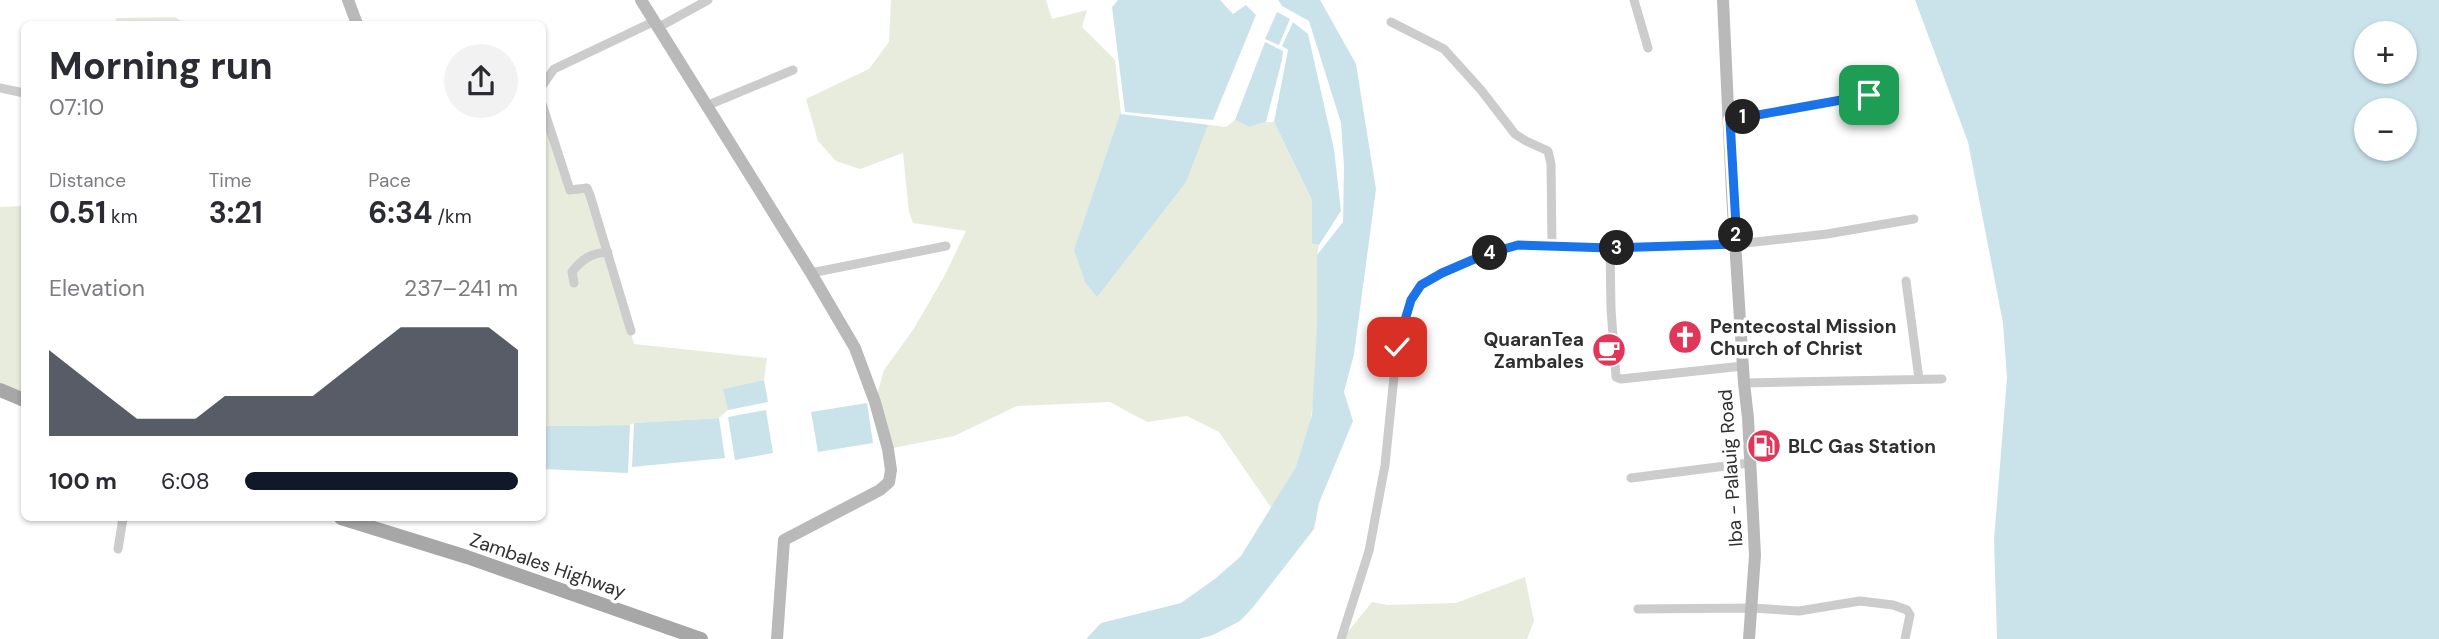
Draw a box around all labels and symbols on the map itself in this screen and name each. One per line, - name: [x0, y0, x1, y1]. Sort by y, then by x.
- pin: [1839, 65, 1899, 125]
- pin: 1: [1726, 100, 1760, 134]
- pin: 2: [1718, 218, 1754, 252]
- pin: 3: [1600, 230, 1634, 266]
- pin: 4: [1472, 236, 1508, 270]
- place label: Pentecostal Mission Church of Christ: [1710, 314, 1896, 361]
- pin: [1367, 317, 1427, 377]
- church icon: Pentecostal Mission Church of Christ: [1666, 318, 1704, 356]
- place label: QuaranTea Zambales: [1483, 327, 1584, 374]
- cafe icon: QuaranTea Zambales: [1590, 331, 1628, 369]
- street label: Iba - Palauig Road: [1713, 388, 1748, 548]
- fuel station icon: BLC Gas Station: [1745, 427, 1783, 465]
- place label: BLC Gas Station: [1788, 434, 1936, 459]
- street label: Zambales Highway: [467, 527, 629, 604]

